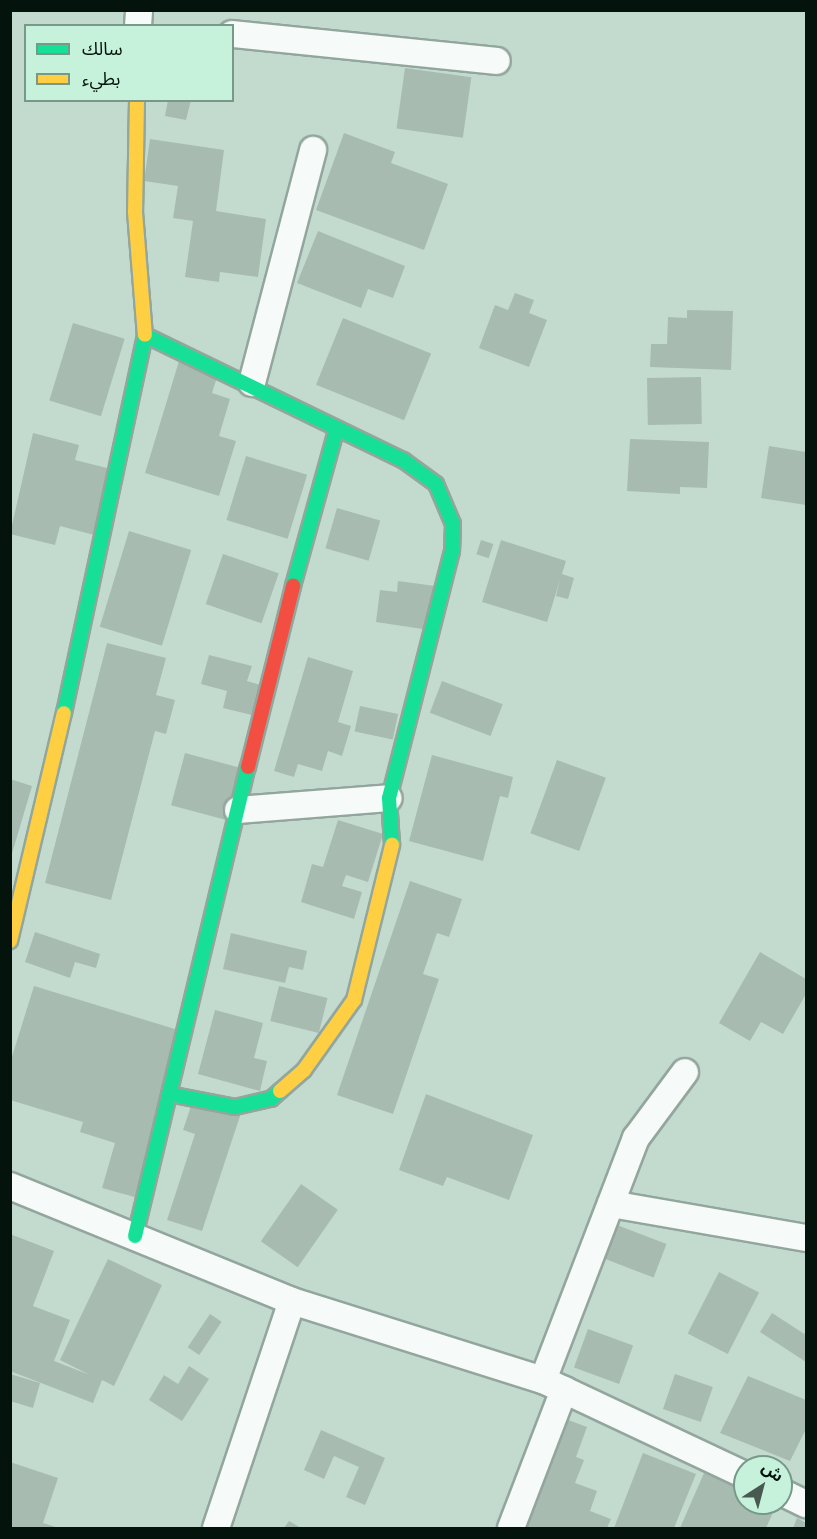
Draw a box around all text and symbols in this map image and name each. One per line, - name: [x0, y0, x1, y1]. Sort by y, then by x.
- legend: [24, 24, 234, 102]
- text: سالك: [82, 38, 123, 60]
- text: بطيء: [82, 68, 120, 90]
- north arrow: [733, 1455, 793, 1515]
- text: ش: [758, 1458, 787, 1486]

